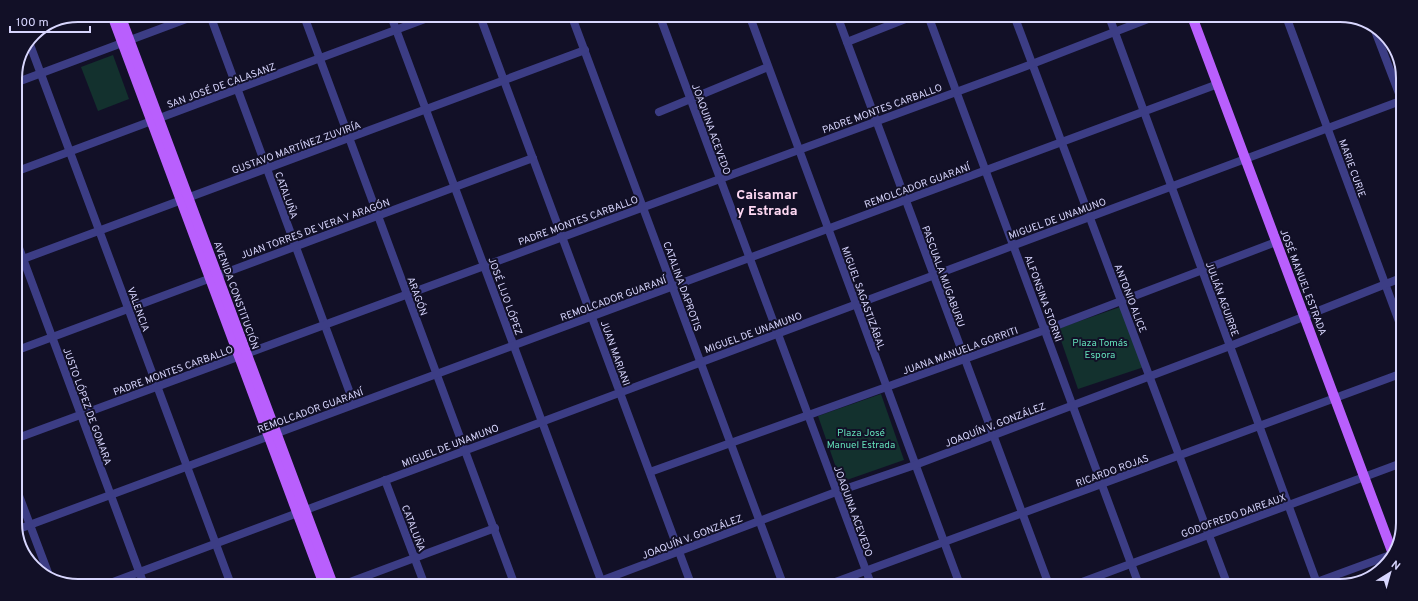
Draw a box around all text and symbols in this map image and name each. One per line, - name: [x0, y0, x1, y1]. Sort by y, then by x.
- scale bar: [10, 8, 90, 34]
- text: 100 m: [16, 15, 49, 31]
- street label: SAN JOSÉ DE CALASANZ: [165, 61, 278, 112]
- street label: JOAQUINA ACEVEDO: [688, 82, 733, 177]
- street label: PADRE MONTES CARBALLO: [821, 82, 944, 137]
- street label: GUSTAVO MARTÍNEZ ZUVIRÍA: [230, 119, 363, 178]
- street label: MARIE CURIE: [1335, 138, 1368, 199]
- street label: REMOLCADOR GUARANÍ: [863, 161, 973, 212]
- street label: CATALUÑA: [271, 170, 300, 221]
- district label: Caisamar y Estrada: [736, 187, 798, 220]
- street label: PADRE MONTES CARBALLO: [517, 194, 640, 249]
- street label: JUAN TORRES DE VERA Y ARAGÓN: [239, 196, 392, 263]
- street label: MIGUEL DE UNAMUNO: [1007, 196, 1108, 243]
- street label: PASCUALA MUGABURU: [918, 224, 967, 329]
- street label: JOSÉ MANUEL ESTRADA: [1276, 228, 1329, 338]
- street label: AVENIDA CONSTITUCIÓN: [210, 240, 261, 351]
- street label: CATALINA DAPROTIS: [659, 240, 704, 333]
- street label: MIGUEL SAGASTIZÁBAL: [838, 245, 888, 352]
- street label: ALFONSINA STORNI: [1021, 253, 1064, 344]
- street label: JOSÉ LIJO LÓPEZ: [484, 256, 525, 337]
- street label: JULIÁN AGUIRRE: [1202, 260, 1241, 339]
- street label: ANTONIO ALICE: [1110, 262, 1149, 335]
- street label: REMOLCADOR GUARANÍ: [559, 274, 669, 325]
- street label: ARAGÓN: [404, 275, 430, 318]
- street label: VALENCIA: [124, 285, 152, 334]
- street label: MIGUEL DE UNAMUNO: [703, 310, 804, 357]
- street label: JUAN MARIANI: [597, 319, 632, 388]
- street label: JUANA MANUELA GORRITI: [901, 324, 1020, 378]
- park label: Plaza Tomás Espora: [1072, 337, 1128, 362]
- street label: PADRE MONTES CARBALLO: [112, 344, 235, 399]
- street label: JUSTO LÓPEZ DE GOMARA: [59, 346, 114, 467]
- street label: REMOLCADOR GUARANÍ: [256, 386, 366, 437]
- street label: JOAQUÍN V. GONZÁLEZ: [943, 400, 1048, 451]
- street label: MIGUEL DE UNAMUNO: [400, 422, 501, 471]
- park label: Plaza José Manuel Estrada: [827, 427, 895, 452]
- street label: RICARDO ROJAS: [1074, 452, 1151, 491]
- street label: JOAQUINA ACEVEDO: [830, 464, 875, 559]
- street label: GODOFREDO DAIREAUX: [1179, 491, 1288, 541]
- street label: CATALUÑA: [398, 503, 428, 554]
- street label: JOAQUÍN V. GONZÁLEZ: [640, 512, 745, 563]
- north arrow: [1370, 553, 1410, 593]
- text: N: [1388, 558, 1403, 574]

